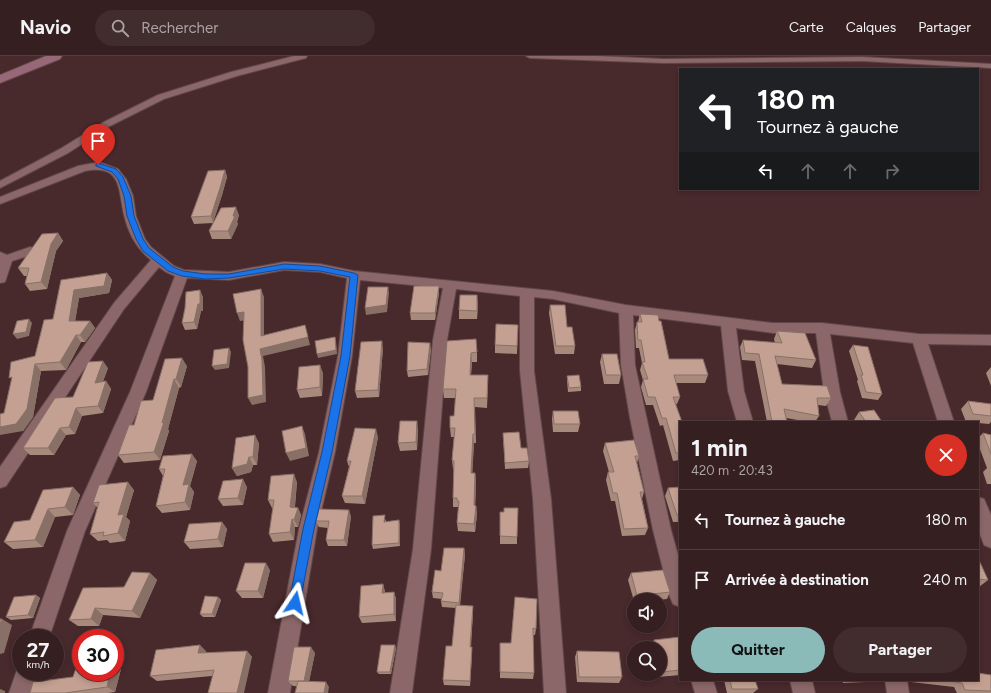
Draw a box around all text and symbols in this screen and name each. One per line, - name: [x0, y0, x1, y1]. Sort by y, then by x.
- search box: [95, 10, 375, 46]
- text: Navio: [20, 16, 71, 39]
- icon: search: [109, 17, 131, 39]
- text: Rechercher: [141, 19, 218, 37]
- text: Carte: [789, 19, 824, 36]
- text: Calques: [846, 19, 896, 36]
- text: Partager: [918, 19, 971, 36]
- text: 180 m: [757, 82, 835, 116]
- icon: left: [691, 84, 743, 136]
- text: Tournez à gauche: [757, 116, 899, 138]
- pin: [81, 124, 115, 165]
- icon: arrive: [87, 130, 109, 152]
- icon: left: [755, 160, 777, 182]
- icon: ahead: [797, 160, 819, 182]
- icon: ahead: [839, 160, 861, 182]
- icon: right: [881, 160, 903, 182]
- text: 1 min: [691, 433, 748, 462]
- button: close: [925, 434, 967, 476]
- text: 420 m · 20:43: [691, 463, 773, 478]
- icon: left: [691, 509, 713, 531]
- text: Tournez à gauche: [725, 511, 845, 529]
- text: 180 m: [926, 511, 967, 529]
- icon: arrive: [691, 569, 713, 591]
- text: Arrivée à destination: [725, 571, 869, 589]
- text: 240 m: [923, 571, 967, 589]
- position arrow: [274, 582, 316, 624]
- map controls: [627, 593, 667, 681]
- button: sound: [627, 593, 667, 633]
- button: Quitter: [691, 627, 825, 673]
- button: Partager: [833, 627, 967, 673]
- speed limit sign: 30: [72, 629, 124, 681]
- text: 27: [27, 638, 49, 662]
- button: search: [627, 641, 667, 681]
- text: km/h: [27, 658, 49, 671]

